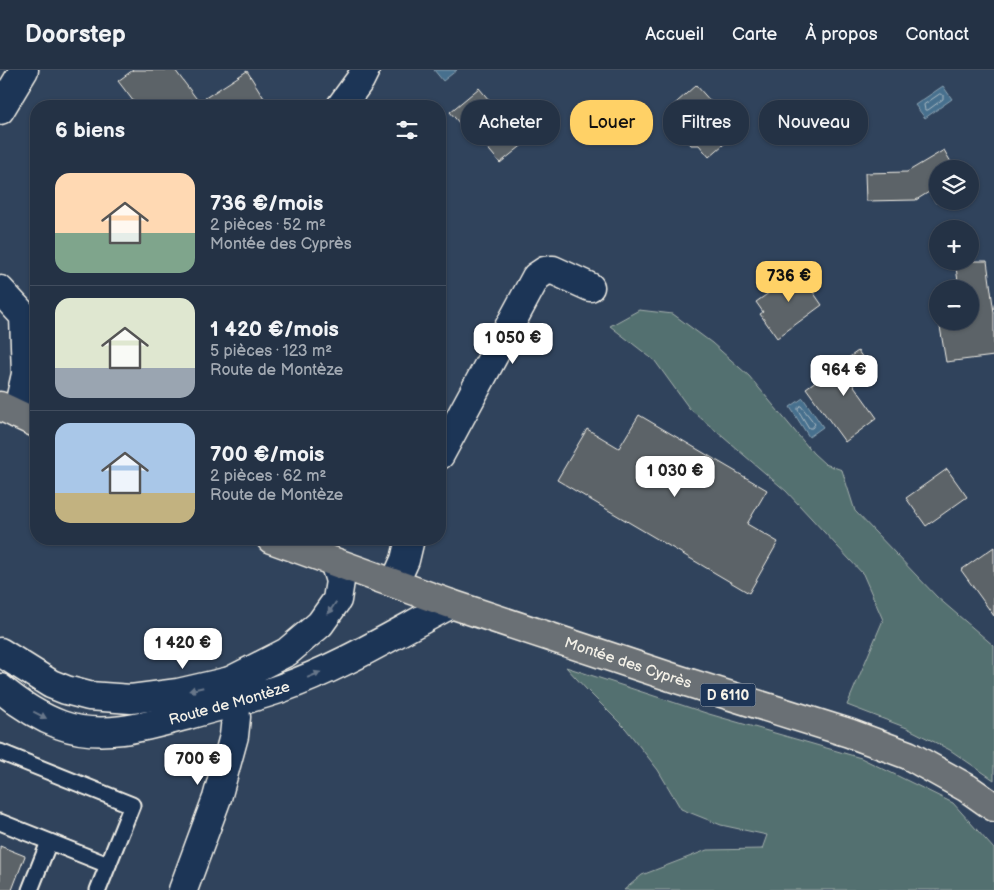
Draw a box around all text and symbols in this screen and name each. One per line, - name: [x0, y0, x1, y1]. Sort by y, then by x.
- text: Doorstep: [25, 20, 126, 49]
- text: Accueil: [645, 24, 704, 45]
- text: Carte: [732, 24, 777, 45]
- text: À propos: [805, 24, 878, 45]
- text: Contact: [906, 24, 969, 45]
- chip: Acheter: [461, 100, 560, 145]
- chip: Louer: [570, 100, 653, 145]
- chip: Filtres: [663, 100, 749, 145]
- chip: Nouveau: [759, 100, 868, 145]
- icon: filters: [393, 116, 421, 144]
- text: 6 biens: [55, 118, 125, 143]
- map controls: [929, 160, 979, 330]
- button: layers: [929, 160, 979, 210]
- text: 736 €/mois: [210, 191, 323, 216]
- icon: home: [95, 193, 155, 253]
- text: 2 pièces · 52 m²: [210, 216, 326, 235]
- button: +: [929, 220, 979, 270]
- text: Montée des Cyprès: [210, 235, 352, 254]
- pin: 736 €: [754, 260, 824, 303]
- text: 736 €: [767, 267, 811, 286]
- button: −: [929, 280, 979, 330]
- text: 1 420 €/mois: [210, 317, 339, 342]
- icon: home: [95, 318, 155, 378]
- pin: 1 050 €: [467, 322, 559, 365]
- text: 1 050 €: [485, 329, 541, 348]
- text: 5 pièces · 123 m²: [210, 342, 332, 361]
- pin: 964 €: [809, 354, 879, 397]
- text: Route de Montèze: [210, 361, 343, 380]
- text: 964 €: [822, 361, 866, 380]
- text: 700 €/mois: [210, 442, 324, 467]
- icon: home: [95, 443, 155, 503]
- pin: 1 030 €: [629, 456, 721, 498]
- text: 1 030 €: [647, 462, 703, 481]
- text: 2 pièces · 62 m²: [210, 467, 326, 486]
- text: Route de Montèze: [210, 486, 343, 505]
- one-way arrow: [327, 601, 336, 614]
- pin: 1 420 €: [137, 628, 229, 670]
- street label: Montée des Cyprès: [562, 633, 695, 693]
- text: 1 420 €: [155, 634, 211, 653]
- one-way arrow: [307, 670, 321, 678]
- street label: Route de Montèze: [167, 676, 292, 729]
- road number: D 6110: [700, 684, 756, 706]
- one-way arrow: [188, 685, 203, 693]
- one-way arrow: [33, 711, 48, 719]
- pin: 700 €: [163, 744, 233, 786]
- text: 700 €: [175, 750, 221, 769]

